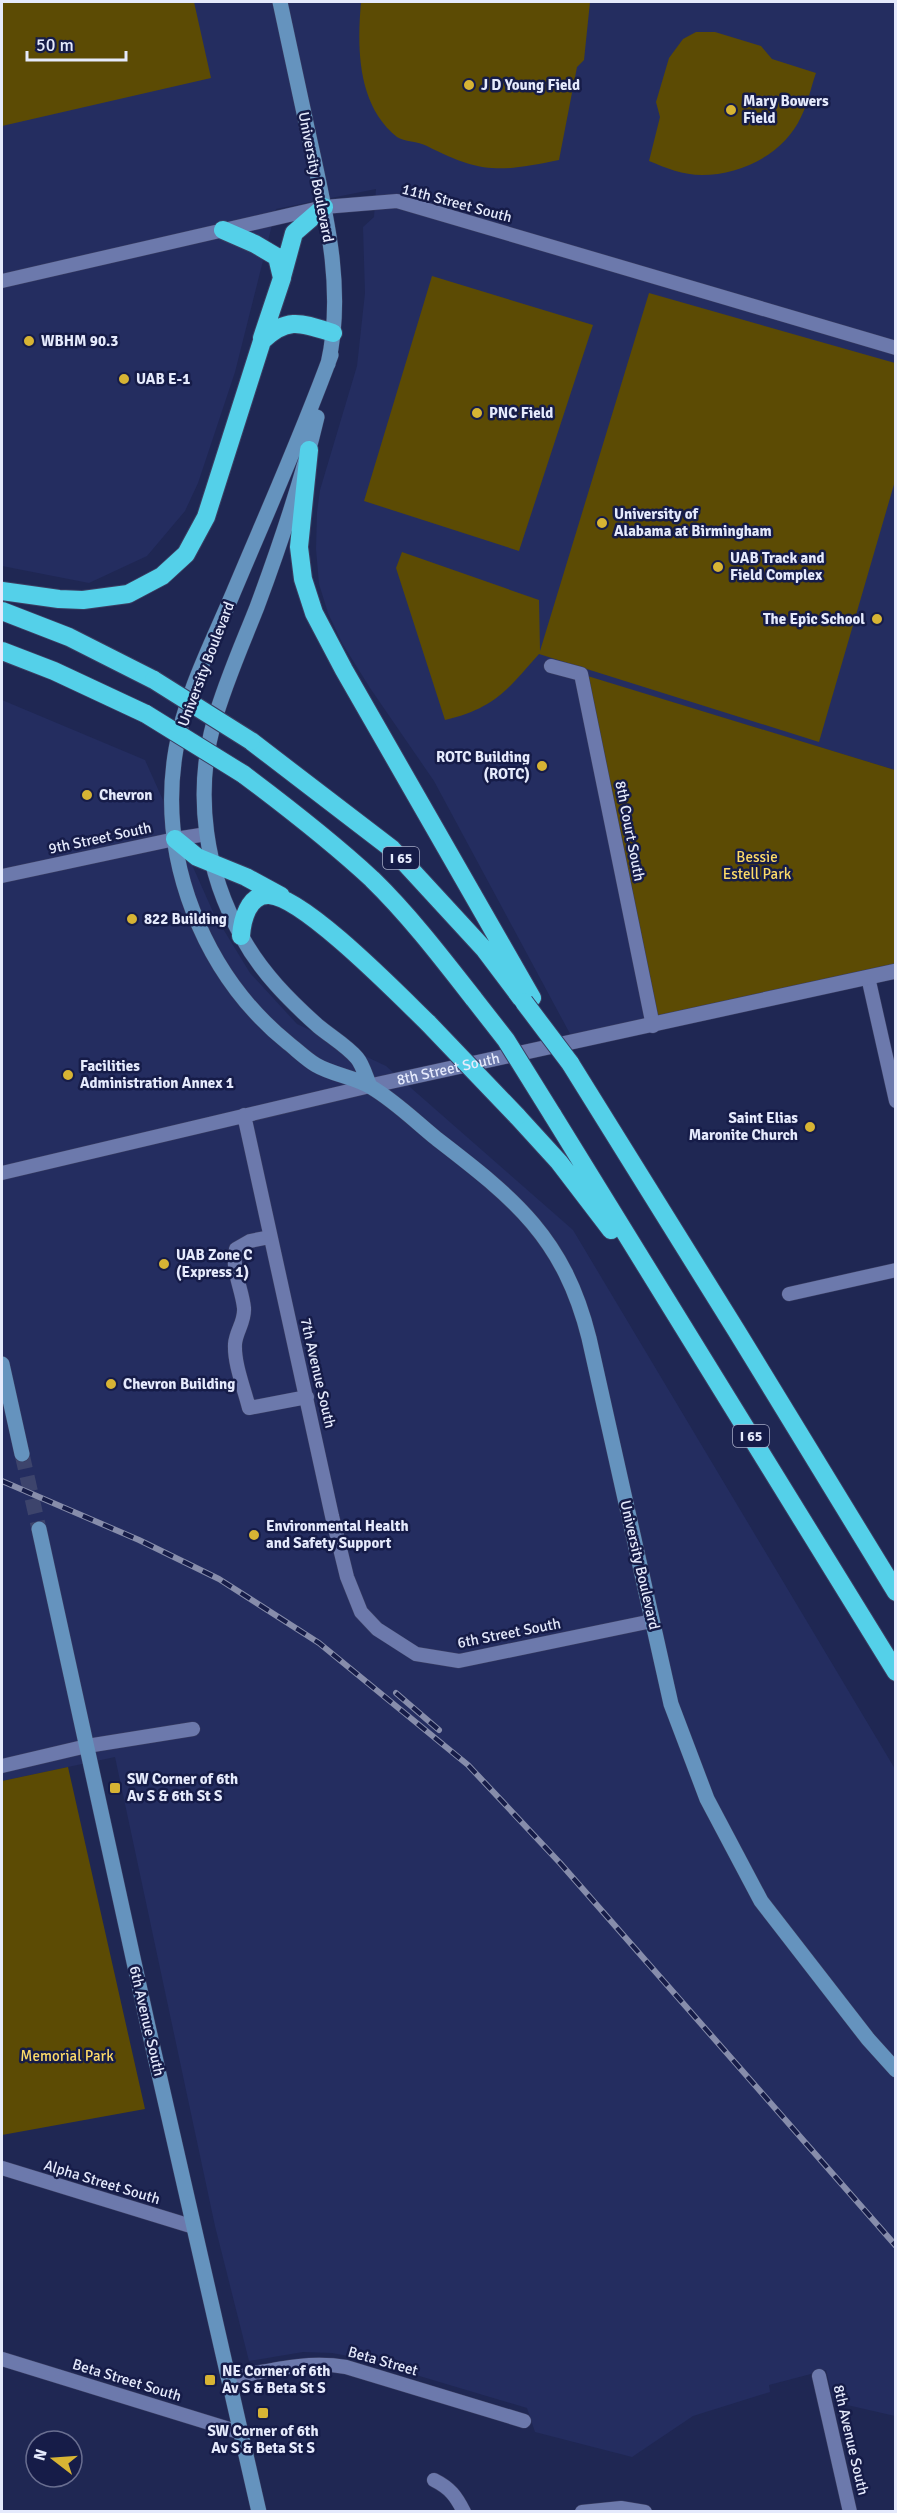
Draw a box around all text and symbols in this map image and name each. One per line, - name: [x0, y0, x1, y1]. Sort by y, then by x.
- scale bar: [27, 24, 126, 62]
- text: 50 m: [36, 34, 74, 56]
- place label: J D Young Field: [481, 76, 580, 94]
- marker: J D Young Field: [462, 78, 476, 92]
- place label: Mary Bowers Field: [743, 92, 829, 127]
- marker: Mary Bowers Field: [724, 103, 738, 117]
- street label: University Boulevard: [295, 110, 337, 244]
- street label: 11th Street South: [400, 180, 514, 226]
- place label: WBHM 90.3: [41, 332, 118, 350]
- marker: WBHM 90.3: [22, 334, 36, 348]
- place label: UAB E-1: [136, 370, 190, 388]
- marker: UAB E-1: [117, 372, 131, 386]
- place label: PNC Field: [489, 404, 553, 422]
- marker: PNC Field: [470, 406, 484, 420]
- place label: University of Alabama at Birmingham: [614, 505, 772, 540]
- marker: University of Alabama at Birmingham: [595, 516, 609, 530]
- place label: UAB Track and Field Complex: [730, 549, 825, 584]
- marker: UAB Track and Field Complex: [711, 560, 725, 574]
- street label: University Boulevard: [174, 599, 238, 729]
- place label: The Epic School: [763, 610, 865, 628]
- marker: The Epic School: [870, 612, 884, 626]
- place label: ROTC Building (ROTC): [436, 748, 530, 783]
- marker: ROTC Building (ROTC): [535, 759, 549, 773]
- street label: 8th Court South: [611, 779, 649, 883]
- place label: Chevron: [99, 786, 153, 804]
- marker: Chevron: [80, 788, 94, 802]
- street label: 9th Street South: [47, 818, 153, 858]
- road number: I 65: [383, 847, 419, 869]
- park label: Bessie Estell Park: [723, 848, 792, 883]
- place label: 822 Building: [144, 910, 227, 928]
- marker: 822 Building: [125, 912, 139, 926]
- street label: 8th Street South: [395, 1049, 501, 1089]
- place label: Facilities Administration Annex 1: [80, 1057, 234, 1092]
- marker: Facilities Administration Annex 1: [61, 1068, 75, 1082]
- place label: Saint Elias Maronite Church: [689, 1109, 798, 1144]
- marker: Saint Elias Maronite Church: [803, 1120, 817, 1134]
- place label: UAB Zone C (Express 1): [176, 1246, 252, 1281]
- marker: UAB Zone C (Express 1): [157, 1257, 171, 1271]
- street label: 7th Avenue South: [297, 1316, 339, 1430]
- place label: Chevron Building: [123, 1375, 235, 1393]
- marker: Chevron Building: [104, 1377, 118, 1391]
- road number: I 65: [733, 1425, 769, 1447]
- street label: University Boulevard: [616, 1498, 664, 1632]
- place label: Environmental Health and Safety Support: [266, 1517, 409, 1552]
- marker: Environmental Health and Safety Support: [247, 1528, 261, 1542]
- street label: 6th Street South: [456, 1614, 562, 1652]
- place label: SW Corner of 6th Av S & 6th St S: [127, 1770, 238, 1805]
- marker: SW Corner of 6th Av S & 6th St S: [108, 1781, 122, 1795]
- street label: 6th Avenue South: [126, 1964, 168, 2078]
- park label: Memorial Park: [20, 2047, 114, 2065]
- street label: Alpha Street South: [42, 2156, 162, 2208]
- street label: Beta Street: [346, 2342, 420, 2380]
- street label: Beta Street South: [70, 2355, 184, 2405]
- place label: NE Corner of 6th Av S & Beta St S: [222, 2362, 330, 2397]
- marker: NE Corner of 6th Av S & Beta St S: [203, 2373, 217, 2387]
- street label: 8th Avenue South: [830, 2383, 872, 2497]
- marker: SW Corner of 6th Av S & Beta St S: [256, 2406, 270, 2420]
- place label: SW Corner of 6th Av S & Beta St S: [207, 2422, 319, 2457]
- north arrow: [24, 2429, 84, 2489]
- text: N: [29, 2447, 52, 2463]

